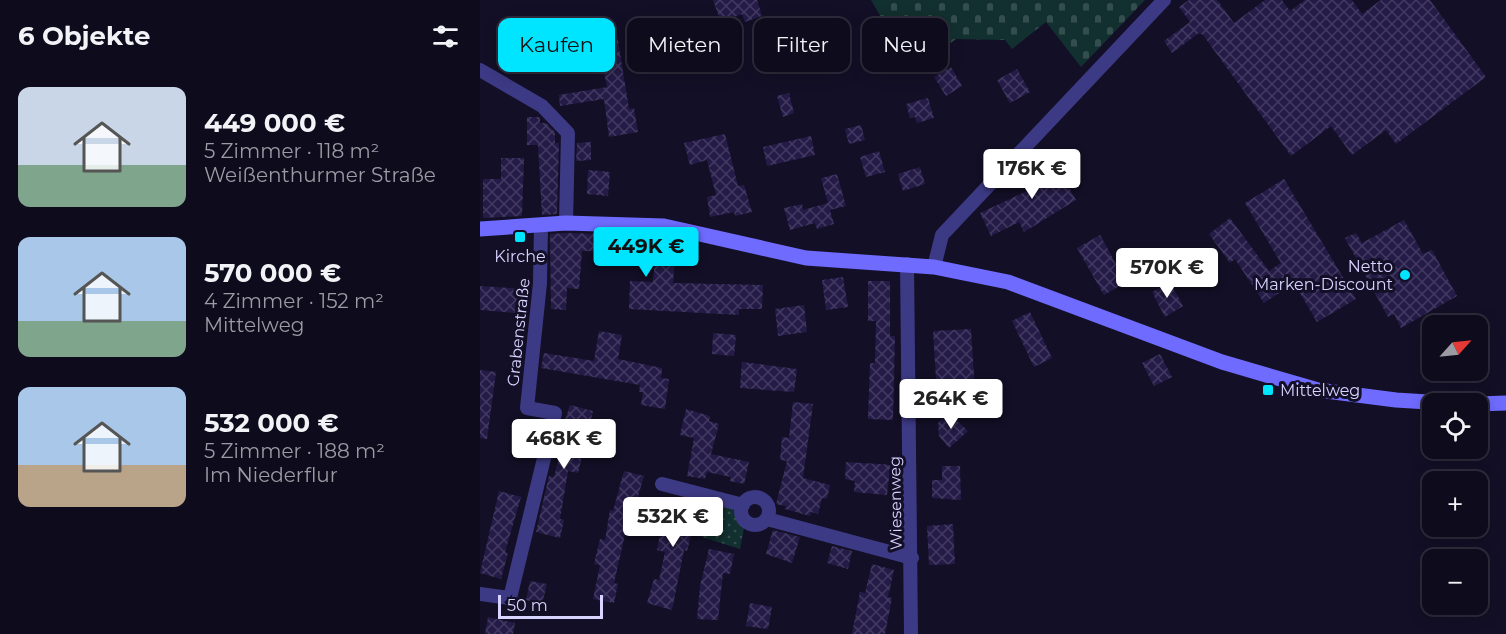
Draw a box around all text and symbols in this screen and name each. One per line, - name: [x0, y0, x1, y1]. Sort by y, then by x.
- chip: Kaufen: [498, 18, 615, 72]
- chip: Mieten: [627, 18, 742, 72]
- chip: Filter: [754, 18, 850, 72]
- chip: Neu: [862, 18, 948, 72]
- text: 6 Objekte: [18, 20, 150, 52]
- icon: filters: [429, 20, 462, 53]
- text: 449 000 €: [204, 107, 345, 139]
- icon: home: [66, 111, 138, 183]
- text: 5 Zimmer · 118 m²: [204, 139, 379, 163]
- pin: 176K €: [983, 149, 1081, 200]
- text: 176K €: [997, 156, 1067, 180]
- text: Weißenthurmer Straße: [204, 163, 436, 187]
- pin: 449K €: [597, 227, 695, 278]
- marker: Kirche: [513, 230, 527, 244]
- text: 449K €: [608, 234, 684, 258]
- place label: Kirche: [494, 247, 546, 266]
- pin: 570K €: [1118, 248, 1216, 299]
- text: 570K €: [1130, 255, 1204, 279]
- text: 570 000 €: [204, 257, 341, 289]
- place label: Netto Marken-Discount: [1254, 257, 1394, 294]
- icon: home: [66, 261, 138, 333]
- marker: Netto Marken-Discount: [1398, 268, 1412, 282]
- street label: Grabenstraße: [503, 277, 534, 387]
- text: 4 Zimmer · 152 m²: [204, 289, 384, 313]
- text: Mittelweg: [204, 313, 304, 337]
- north arrow: [1422, 315, 1488, 381]
- map controls: [1422, 315, 1488, 615]
- pin: 264K €: [902, 379, 1000, 430]
- place label: Mittelweg: [1280, 381, 1360, 400]
- marker: Mittelweg: [1261, 383, 1275, 397]
- text: 264K €: [914, 386, 989, 410]
- button: locate: [1422, 393, 1488, 459]
- text: 532 000 €: [204, 407, 339, 439]
- icon: home: [66, 411, 138, 483]
- pin: 468K €: [515, 419, 613, 470]
- text: 468K €: [526, 426, 602, 450]
- text: 5 Zimmer · 188 m²: [204, 439, 385, 463]
- street label: Wiesenweg: [885, 456, 906, 550]
- text: Im Niederflur: [204, 463, 338, 487]
- button: +: [1422, 471, 1488, 537]
- pin: 532K €: [624, 497, 722, 548]
- text: 532K €: [637, 504, 709, 528]
- button: −: [1422, 549, 1488, 615]
- scale bar: [498, 592, 603, 620]
- text: 50 m: [507, 596, 548, 615]

